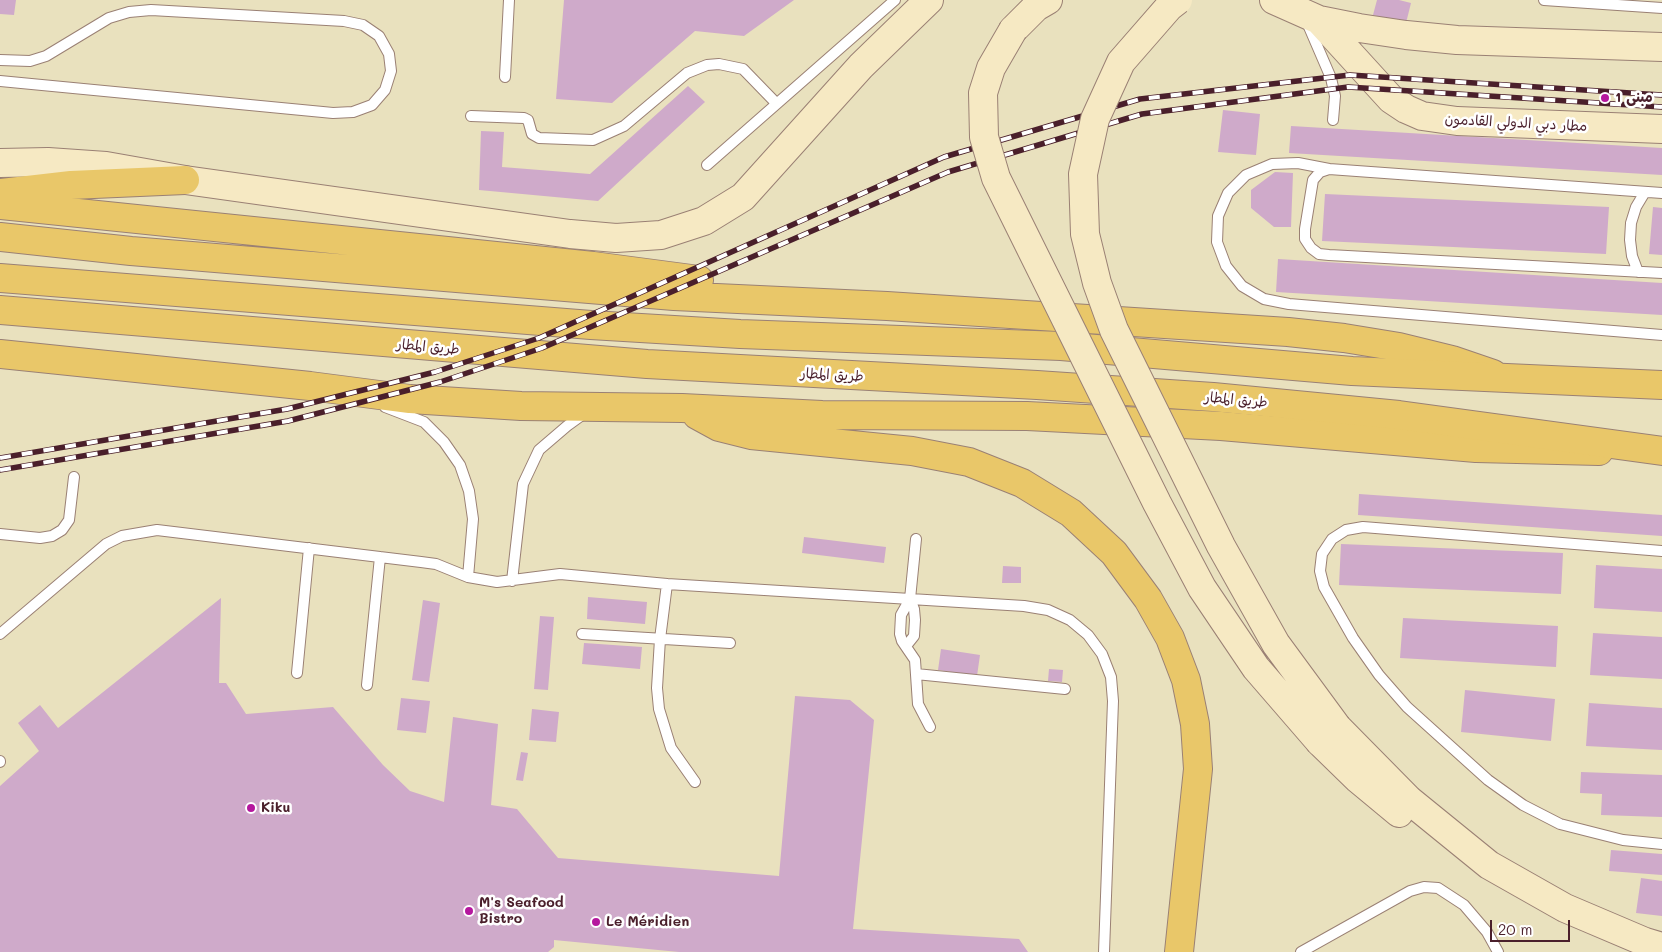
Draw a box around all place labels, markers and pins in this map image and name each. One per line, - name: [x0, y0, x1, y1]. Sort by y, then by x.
- place label: مبنى 1: [1615, 90, 1653, 106]
- marker: مبنى 1: [1599, 92, 1611, 104]
- place label: Kiku: [261, 800, 291, 816]
- marker: Kiku: [245, 802, 257, 814]
- place label: M's Seafood Bistro: [479, 895, 564, 928]
- marker: M's Seafood Bistro: [463, 905, 475, 917]
- place label: Le Méridien: [606, 914, 689, 930]
- marker: Le Méridien: [590, 916, 602, 928]

